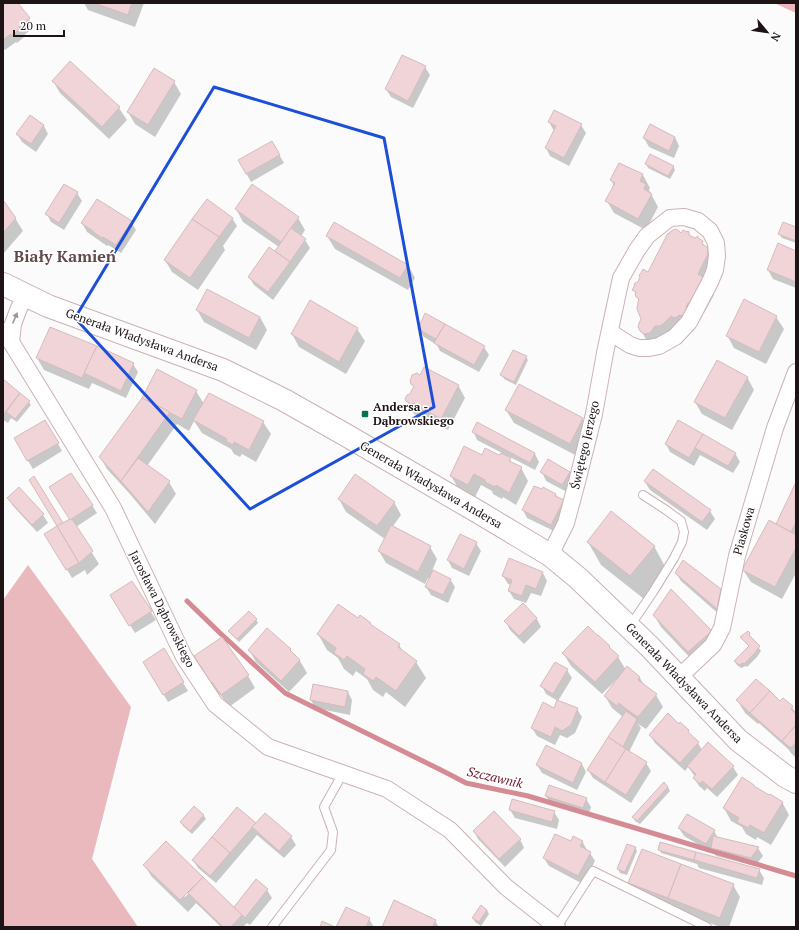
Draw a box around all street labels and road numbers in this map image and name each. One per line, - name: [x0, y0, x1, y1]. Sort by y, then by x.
- street label: Generała Władysława Andersa: [64, 305, 221, 374]
- street label: Świętego Jerzego: [567, 399, 602, 491]
- street label: Generała Władysława Andersa: [358, 438, 505, 531]
- street label: Piaskowa: [730, 505, 758, 557]
- street label: Jarosława Dąbrowskiego: [126, 548, 199, 670]
- street label: Generała Władysława Andersa: [623, 619, 746, 746]

